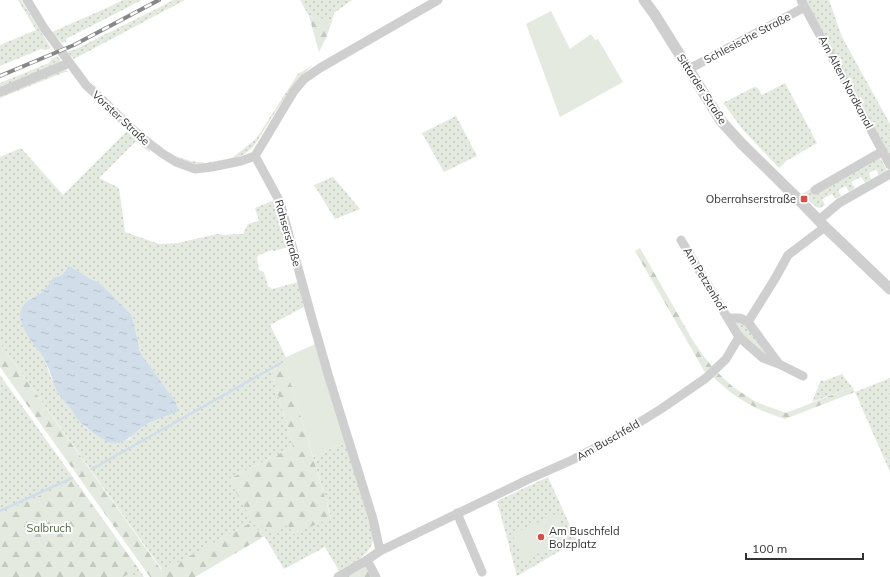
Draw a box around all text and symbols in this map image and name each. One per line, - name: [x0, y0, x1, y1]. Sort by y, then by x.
- street label: Schlesische Straße: [701, 9, 793, 67]
- street label: Am Alten Nordkanal: [816, 33, 876, 131]
- street label: Sittarder Straße: [674, 51, 730, 127]
- street label: Vorster Straße: [89, 88, 153, 148]
- place label: Oberrahserstraße: [706, 192, 796, 206]
- marker: Oberrahserstraße: [799, 194, 809, 204]
- street label: Rahserstraße: [272, 198, 304, 268]
- street label: Am Petzenhof: [681, 245, 730, 314]
- street label: Am Buschfeld: [574, 416, 642, 464]
- park label: Salbruch: [27, 521, 71, 535]
- place label: Am Buschfeld Bolzplatz: [549, 524, 620, 551]
- marker: Am Buschfeld Bolzplatz: [536, 532, 546, 542]
- scale bar: [746, 535, 863, 561]
- text: 100 m: [752, 541, 787, 556]

